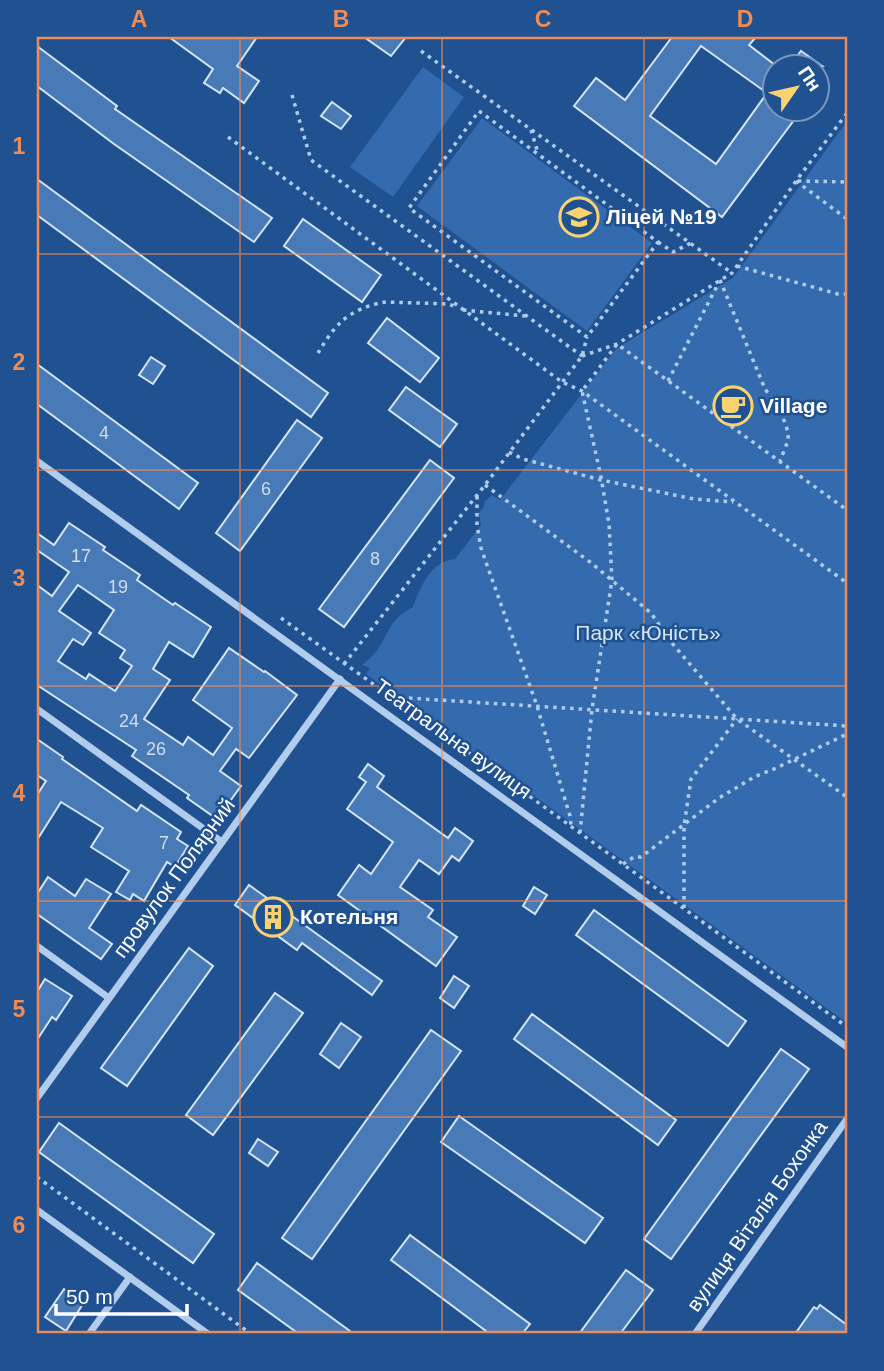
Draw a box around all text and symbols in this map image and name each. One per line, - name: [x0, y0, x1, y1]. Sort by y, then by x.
- text: A: [131, 6, 147, 32]
- text: B: [333, 6, 349, 32]
- text: C: [535, 6, 551, 32]
- text: D: [737, 6, 753, 32]
- north arrow: [762, 52, 832, 122]
- text: Пн: [794, 62, 825, 95]
- text: 1: [13, 133, 26, 159]
- school or university icon: Ліцей №19: [558, 196, 600, 238]
- place label: Ліцей №19: [606, 205, 717, 228]
- text: 2: [13, 349, 25, 375]
- cafe icon: Village: [712, 385, 754, 427]
- place label: Village: [760, 394, 827, 417]
- house number: 4: [99, 423, 109, 443]
- house number: 6: [261, 479, 271, 499]
- house number: 17: [71, 546, 91, 566]
- house number: 8: [370, 549, 380, 569]
- text: 3: [13, 565, 25, 591]
- house number: 19: [108, 577, 128, 597]
- park label: Парк «Юність»: [575, 621, 721, 644]
- street label: Театральна вулиця: [371, 674, 536, 803]
- house number: 24: [119, 711, 139, 731]
- house number: 26: [146, 739, 166, 759]
- text: 4: [13, 780, 26, 806]
- street label: провулок Полярний: [108, 794, 239, 962]
- house number: 7: [159, 833, 169, 853]
- building icon: Котельня: [252, 896, 294, 938]
- place label: Котельня: [300, 905, 398, 928]
- text: 5: [13, 996, 26, 1022]
- street label: вулиця Віталія Бохонка: [682, 1116, 832, 1316]
- text: 6: [13, 1212, 25, 1238]
- scale bar: [56, 1273, 187, 1317]
- text: 50 m: [66, 1285, 113, 1308]

